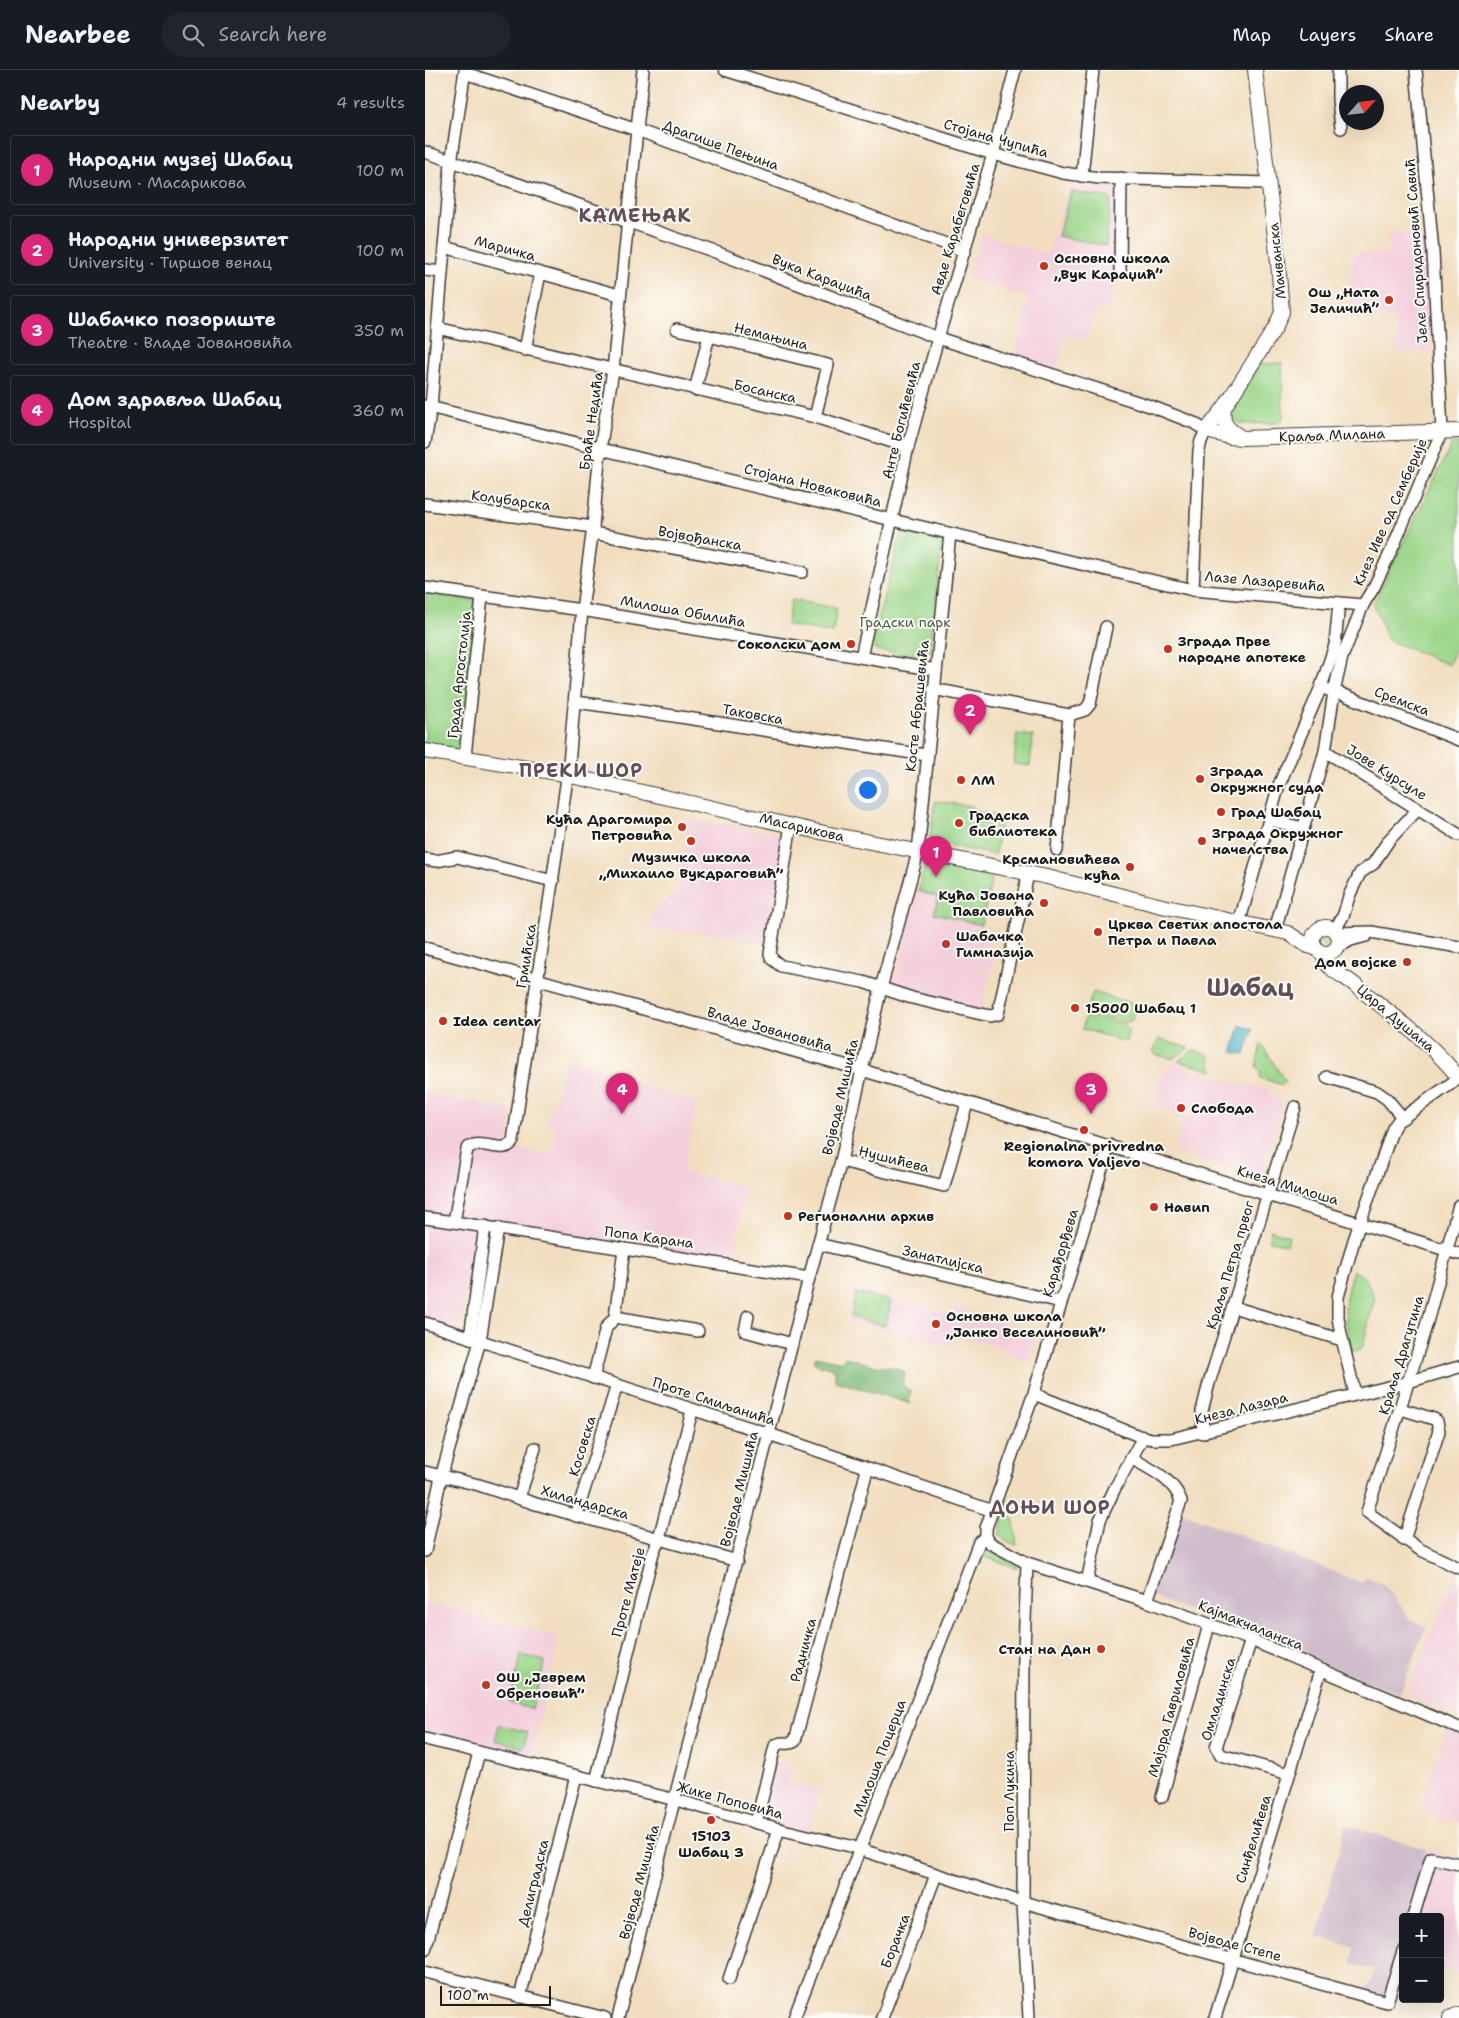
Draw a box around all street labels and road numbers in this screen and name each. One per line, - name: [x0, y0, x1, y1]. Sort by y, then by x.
- street label: Стојана Чупића: [942, 114, 1051, 162]
- street label: Драгише Пењина: [661, 116, 782, 174]
- street label: Јеле Спиридоновић Савић: [1401, 158, 1431, 344]
- street label: Авде Карабеговића: [926, 161, 984, 297]
- street label: Мачванска: [1264, 222, 1290, 300]
- street label: Маричка: [473, 231, 538, 265]
- street label: Вука Караџића: [770, 250, 875, 304]
- street label: Немањина: [732, 318, 810, 354]
- street label: Анте Богићевића: [878, 359, 924, 481]
- street label: Браће Недића: [575, 370, 607, 472]
- street label: Босанска: [732, 375, 798, 407]
- street label: Краља Милана: [1279, 424, 1386, 446]
- street label: Кнез Иве од Семберије: [1349, 435, 1431, 589]
- street label: Стојана Новаковића: [742, 459, 884, 511]
- street label: Колубарска: [470, 486, 552, 515]
- street label: Војвођанска: [657, 522, 743, 554]
- street label: Лазе Лазаревића: [1204, 567, 1326, 595]
- street label: Милоша Обилића: [619, 591, 747, 631]
- street label: Града Аргостолија: [443, 610, 475, 740]
- street label: Косте Абрашевића: [901, 639, 933, 773]
- street label: Сремска: [1372, 682, 1432, 720]
- street label: Таковска: [721, 700, 785, 728]
- street label: Јове Курсуле: [1343, 740, 1431, 804]
- street label: Масарикова: [758, 809, 846, 846]
- street label: Грмићска: [512, 922, 540, 990]
- street label: Цара Душана: [1353, 980, 1439, 1056]
- street label: Владе Јовановића: [705, 1002, 835, 1056]
- street label: Војводе Мишића: [818, 1037, 862, 1157]
- street label: Нушићева: [857, 1142, 931, 1177]
- street label: Кнеза Милоша: [1235, 1161, 1341, 1209]
- street label: Краља Петра првог: [1202, 1198, 1258, 1331]
- street label: Карађорђева: [1038, 1206, 1082, 1299]
- street label: Попа Карана: [603, 1222, 695, 1252]
- street label: Занатлијска: [901, 1241, 986, 1277]
- street label: Краља Драгутина: [1374, 1293, 1428, 1417]
- street label: Проте Смиљанића: [650, 1373, 778, 1429]
- street label: Кнеза Лазара: [1192, 1388, 1290, 1428]
- street label: Косовска: [564, 1413, 600, 1478]
- street label: Војводе Мишића: [716, 1429, 762, 1549]
- street label: Хиландарска: [539, 1481, 631, 1523]
- street label: Проте Матеје: [607, 1545, 649, 1639]
- street label: Кајмакчаланска: [1196, 1596, 1306, 1654]
- street label: Радничка: [786, 1616, 820, 1684]
- street label: Мајора Гавриловића: [1144, 1635, 1198, 1779]
- street label: Омладинска: [1197, 1655, 1239, 1743]
- street label: Милоша Поцерца: [848, 1697, 910, 1819]
- street label: Поп Лукина: [1000, 1750, 1018, 1831]
- street label: Жике Поповића: [675, 1777, 785, 1823]
- street label: Синђелићева: [1231, 1792, 1275, 1885]
- street label: Војводе Мишића: [615, 1822, 663, 1942]
- street label: Делиградска: [513, 1837, 553, 1929]
- street label: Борачка: [876, 1911, 914, 1971]
- street label: Војводе Степе: [1187, 1923, 1283, 1965]

